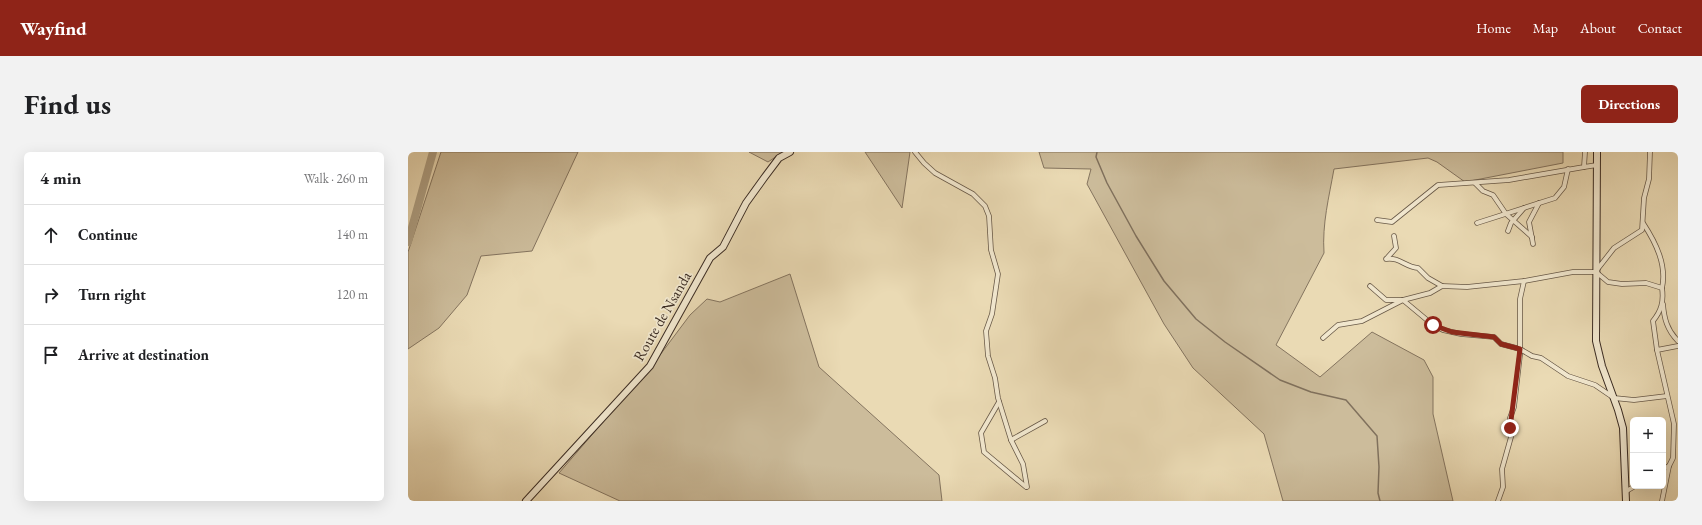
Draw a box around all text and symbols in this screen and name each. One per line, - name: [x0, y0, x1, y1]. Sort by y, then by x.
- text: Wayfind: [20, 16, 87, 41]
- text: Home: [1476, 19, 1511, 37]
- text: Map: [1533, 19, 1558, 37]
- text: About: [1580, 19, 1616, 37]
- text: Contact: [1638, 19, 1682, 37]
- button: Directions: [1581, 85, 1678, 123]
- text: Find us: [24, 86, 111, 122]
- text: 4 min: [40, 167, 81, 189]
- text: Walk · 260 m: [304, 170, 368, 187]
- icon: ahead: [40, 224, 62, 246]
- text: Continue: [78, 225, 138, 244]
- text: 140 m: [337, 226, 368, 243]
- street label: Route de Nsanda: [629, 268, 695, 364]
- icon: right: [40, 284, 62, 306]
- text: Turn right: [78, 285, 146, 304]
- text: 120 m: [337, 286, 368, 303]
- route start: [1424, 316, 1442, 334]
- icon: arrive: [40, 344, 62, 366]
- text: Arrive at destination: [78, 345, 209, 364]
- map controls: [1630, 417, 1666, 489]
- button: +: [1630, 417, 1666, 453]
- route end: [1501, 419, 1519, 437]
- button: −: [1630, 453, 1666, 489]

